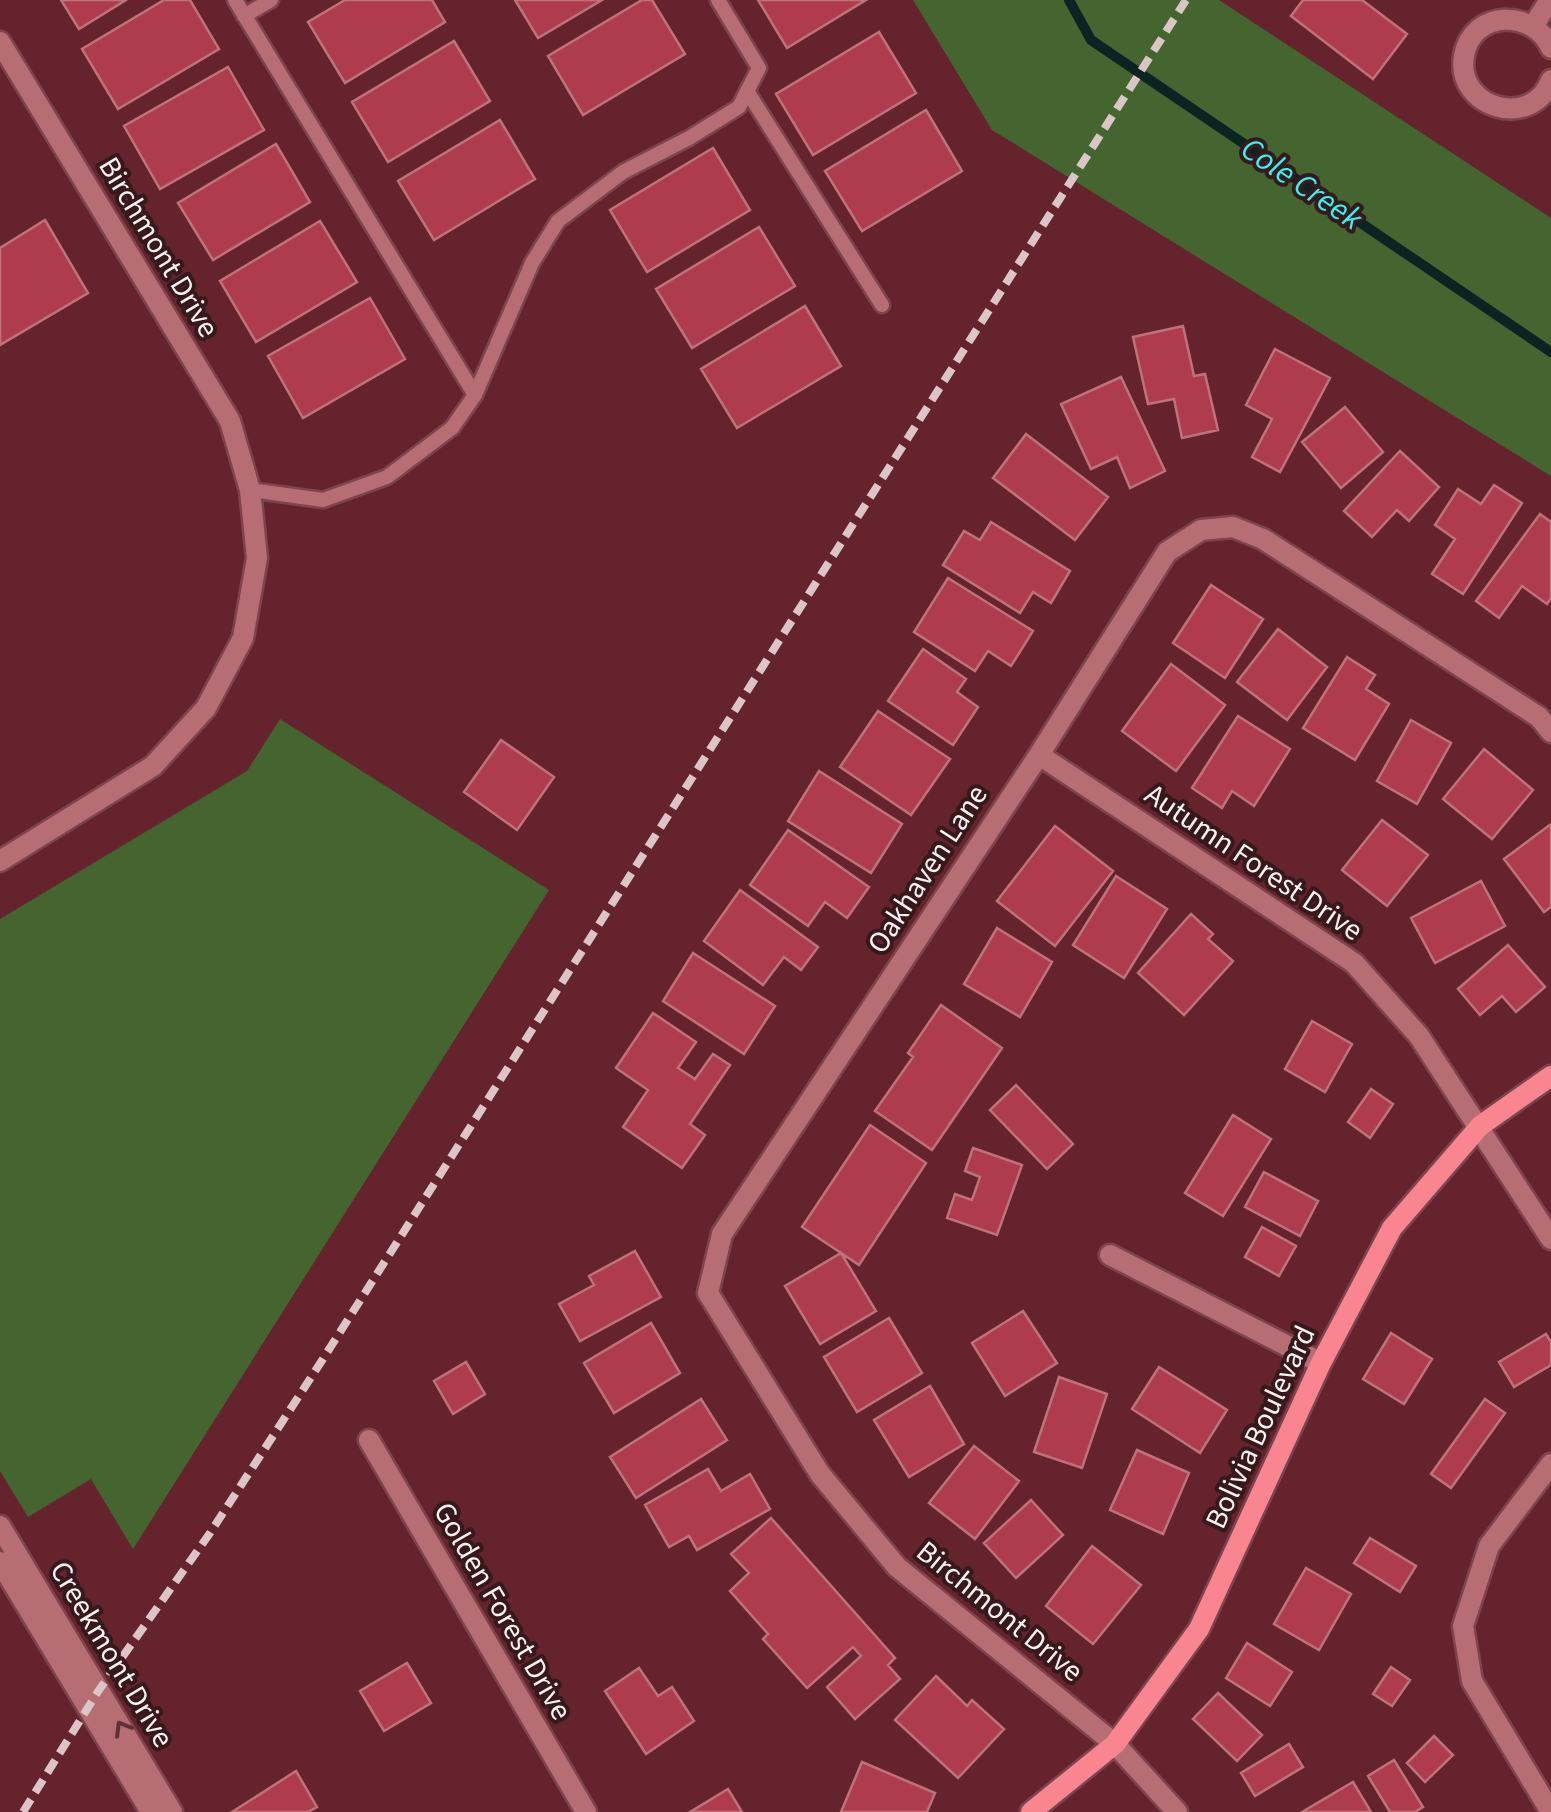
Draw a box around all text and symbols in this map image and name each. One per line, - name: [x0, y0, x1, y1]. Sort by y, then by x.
- water label: Cole Creek: [1231, 126, 1372, 242]
- street label: Birchmont Drive: [88, 149, 229, 346]
- street label: Autumn Forest Drive: [1136, 773, 1371, 952]
- street label: Oakhaven Lane: [857, 776, 998, 962]
- street label: Bolivia Boulevard: [1195, 1319, 1326, 1536]
- street label: Golden Forest Drive: [423, 1494, 582, 1728]
- street label: Birchmont Drive: [907, 1531, 1092, 1692]
- street label: Creekmont Drive: [39, 1553, 184, 1756]
- one-way arrow: [115, 1721, 134, 1739]

